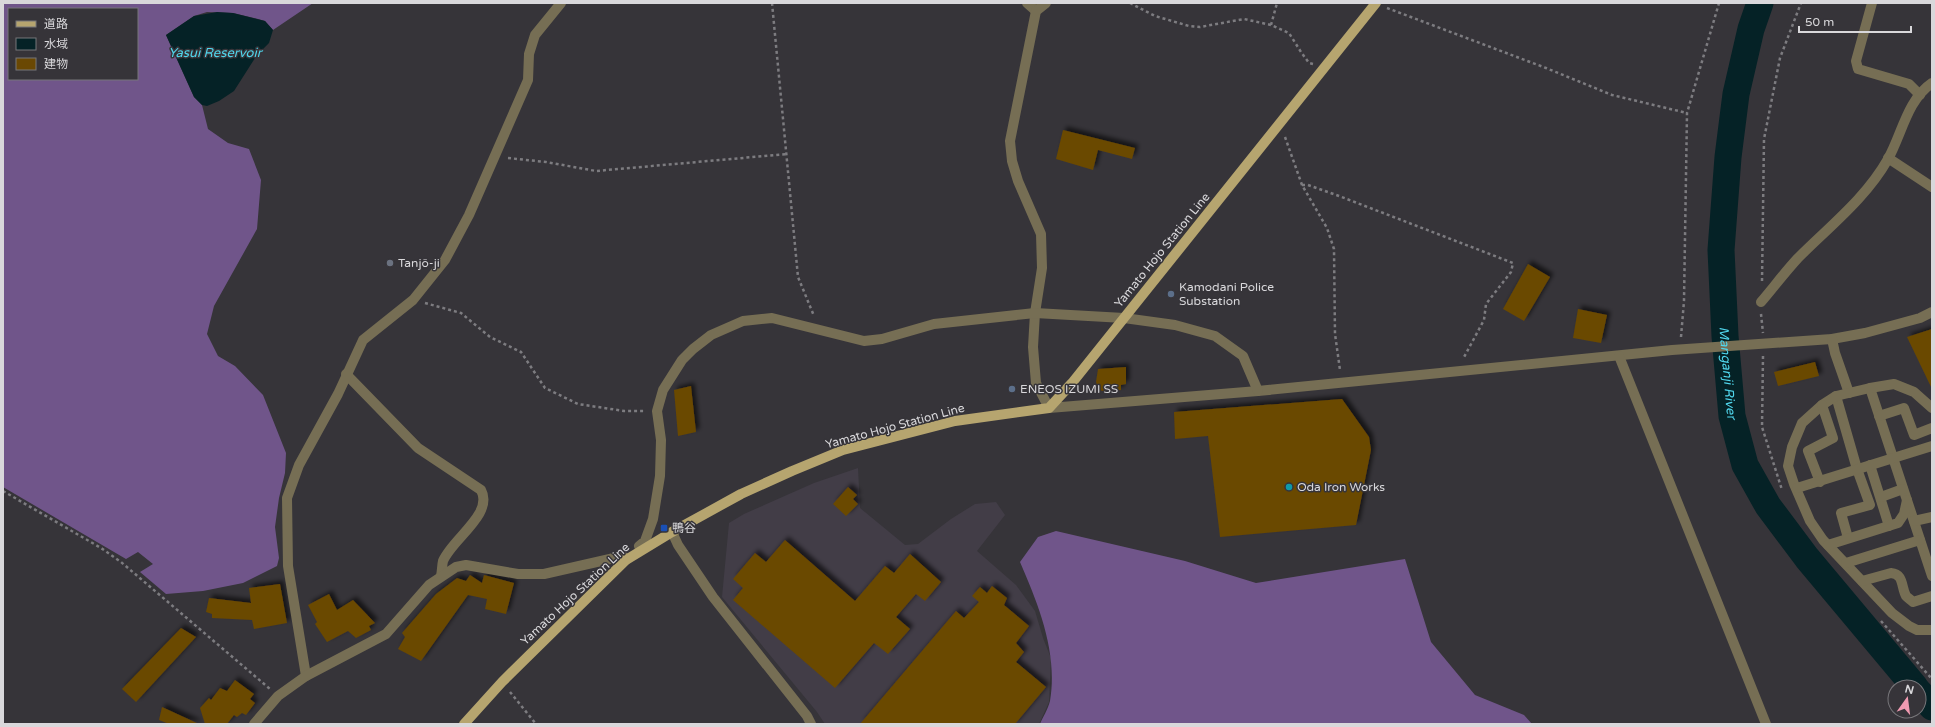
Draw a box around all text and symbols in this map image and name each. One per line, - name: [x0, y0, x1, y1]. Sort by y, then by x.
- legend: [8, 8, 138, 80]
- scale bar: [1799, 8, 1911, 34]
- text: 50 m: [1805, 15, 1834, 29]
- text: 道路: [44, 17, 68, 31]
- text: 水域: [44, 37, 68, 51]
- water label: Yasui Reservoir: [168, 45, 264, 61]
- text: 建物: [44, 57, 68, 71]
- street label: Yamato Hojo Station Line: [1111, 190, 1213, 310]
- place label: Tanjō-ji: [398, 256, 440, 270]
- marker: Tanjō-ji: [385, 258, 395, 268]
- place label: Kamodani Police Substation: [1179, 280, 1274, 308]
- marker: Kamodani Police Substation: [1166, 289, 1176, 299]
- water label: Manganji River: [1716, 326, 1740, 423]
- place label: ENEOS IZUMI SS: [1020, 382, 1118, 396]
- marker: ENEOS IZUMI SS: [1007, 384, 1017, 394]
- street label: Yamato Hojo Station Line: [824, 401, 966, 451]
- place label: Oda Iron Works: [1297, 480, 1385, 494]
- marker: Oda Iron Works: [1284, 482, 1294, 492]
- place label: 鴨谷: [672, 521, 696, 535]
- marker: 鴨谷: [659, 523, 669, 533]
- street label: Yamato Hojo Station Line: [518, 540, 632, 648]
- north arrow: [1887, 679, 1927, 719]
- text: N: [1903, 682, 1915, 697]

